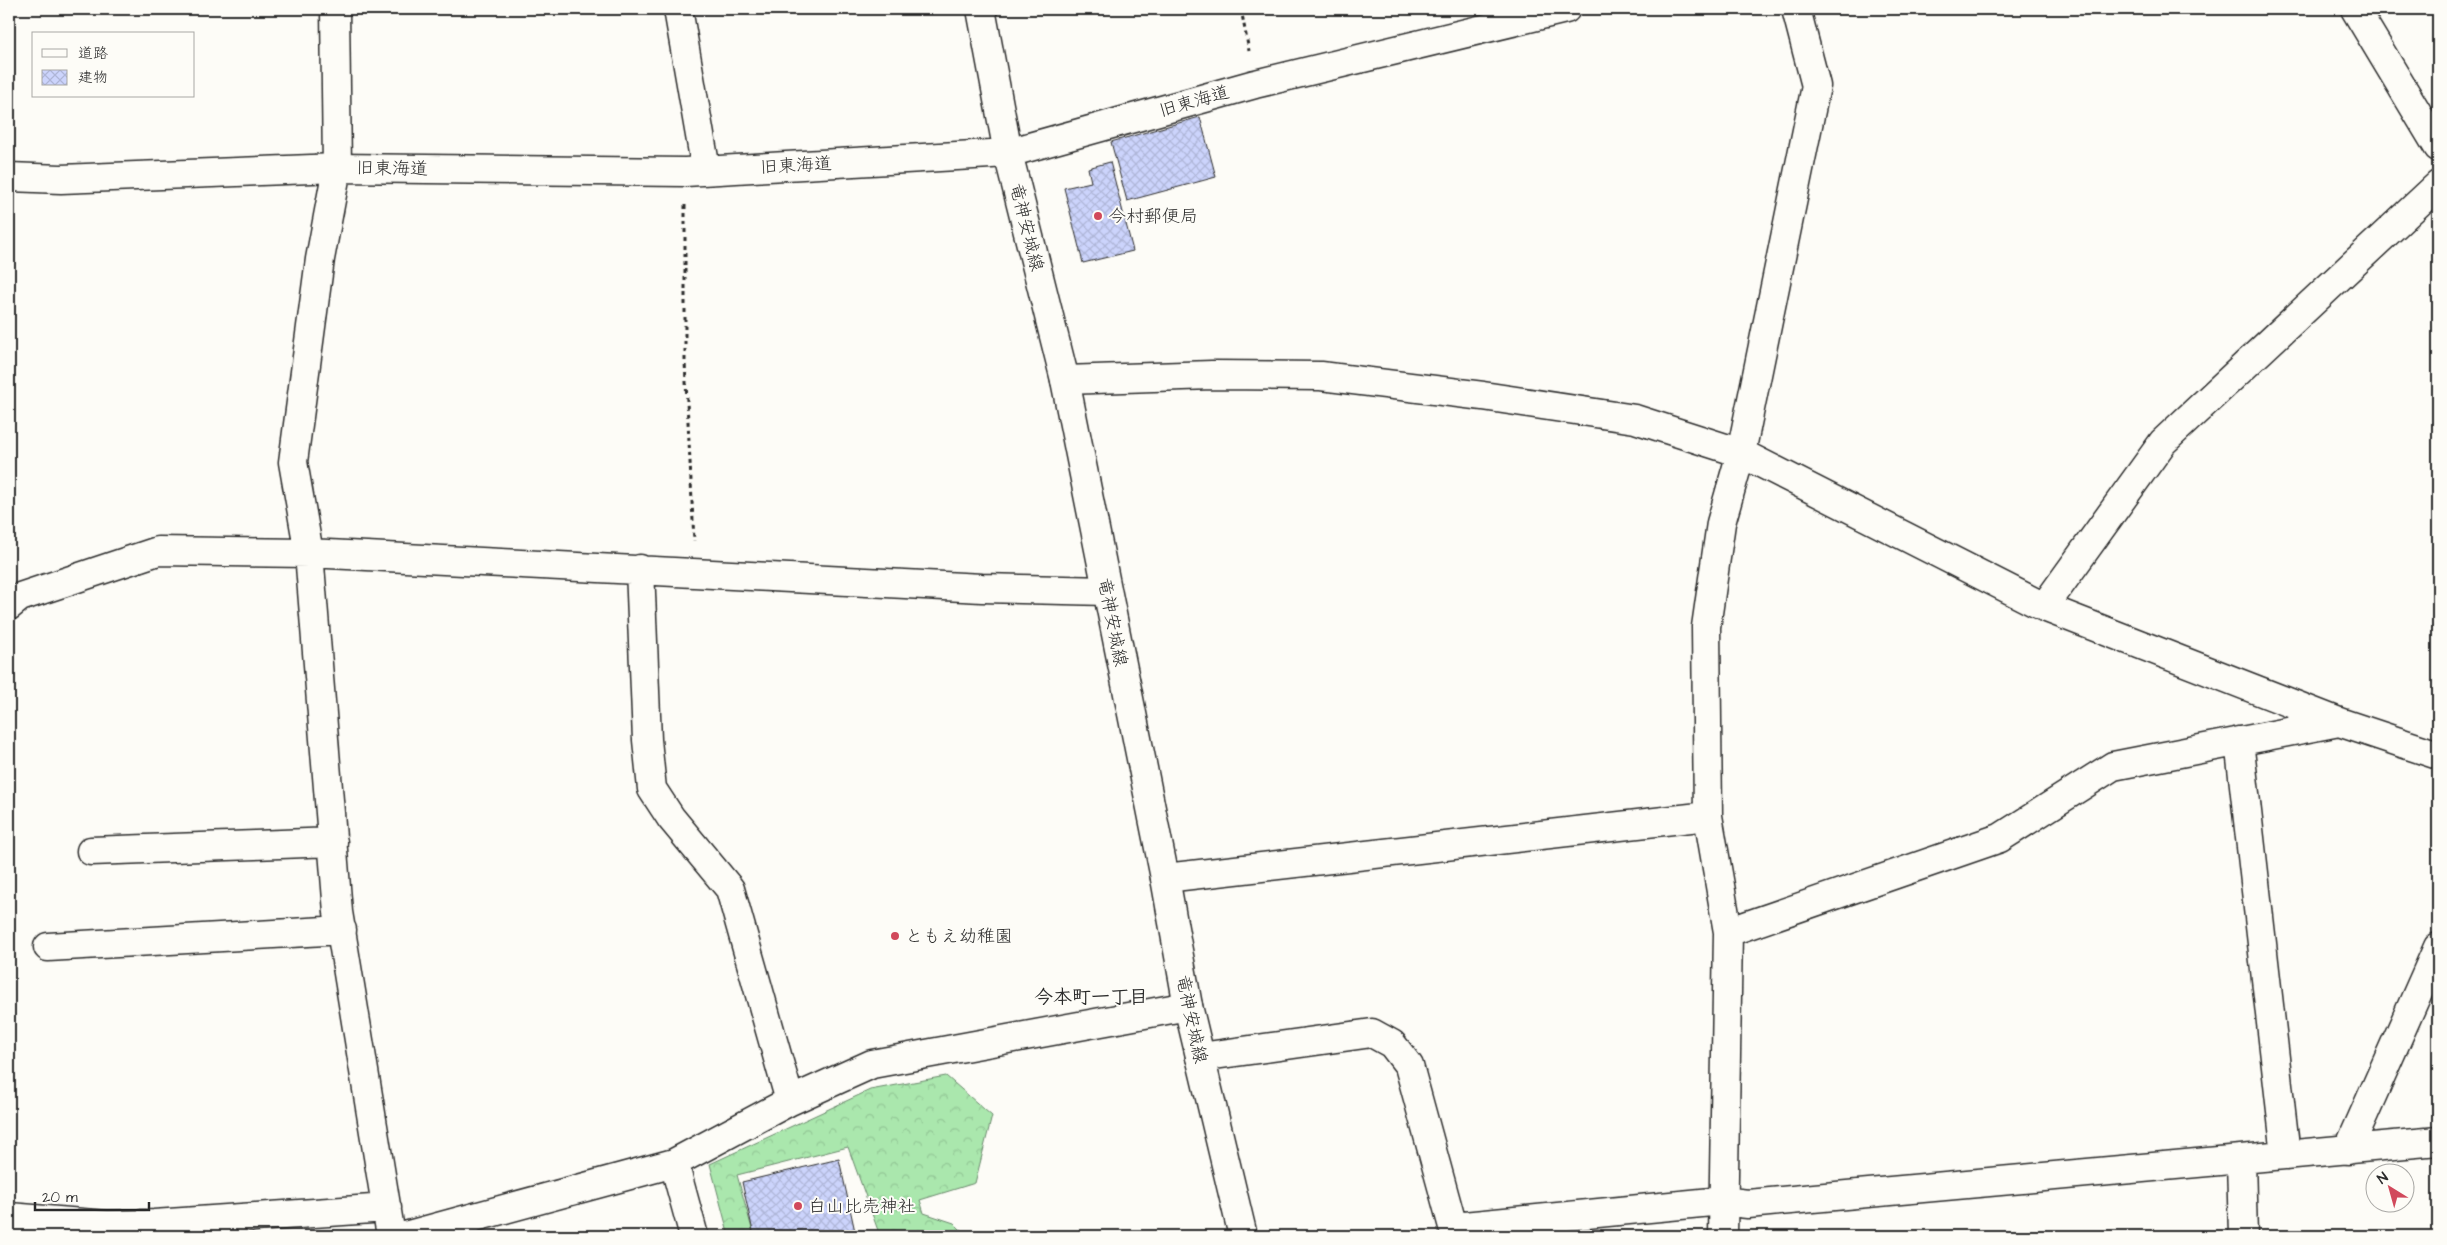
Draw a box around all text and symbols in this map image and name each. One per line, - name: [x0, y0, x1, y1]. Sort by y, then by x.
- legend: [32, 32, 195, 98]
- text: 道路: [78, 43, 108, 64]
- text: 建物: [78, 67, 108, 88]
- street label: 旧東海道: [1156, 80, 1232, 123]
- street label: 旧東海道: [759, 151, 833, 180]
- street label: 旧東海道: [356, 155, 428, 182]
- street label: 竜神安城線: [1003, 180, 1050, 274]
- place label: 今村郵便局: [1108, 204, 1198, 229]
- marker: 今村郵便局: [1092, 210, 1104, 222]
- street label: 竜神安城線: [1092, 576, 1133, 669]
- place label: ともえ幼稚園: [905, 924, 1013, 949]
- marker: ともえ幼稚園: [889, 930, 901, 942]
- street label: 竜神安城線: [1170, 972, 1213, 1066]
- district label: 今本町一丁目: [1034, 984, 1148, 1011]
- north arrow: [2364, 1162, 2414, 1212]
- text: N: [2373, 1168, 2392, 1189]
- scale bar: [35, 1180, 149, 1212]
- text: 20 m: [42, 1187, 78, 1208]
- place label: 白山比売神社: [808, 1194, 916, 1219]
- marker: 白山比売神社: [792, 1200, 804, 1212]

